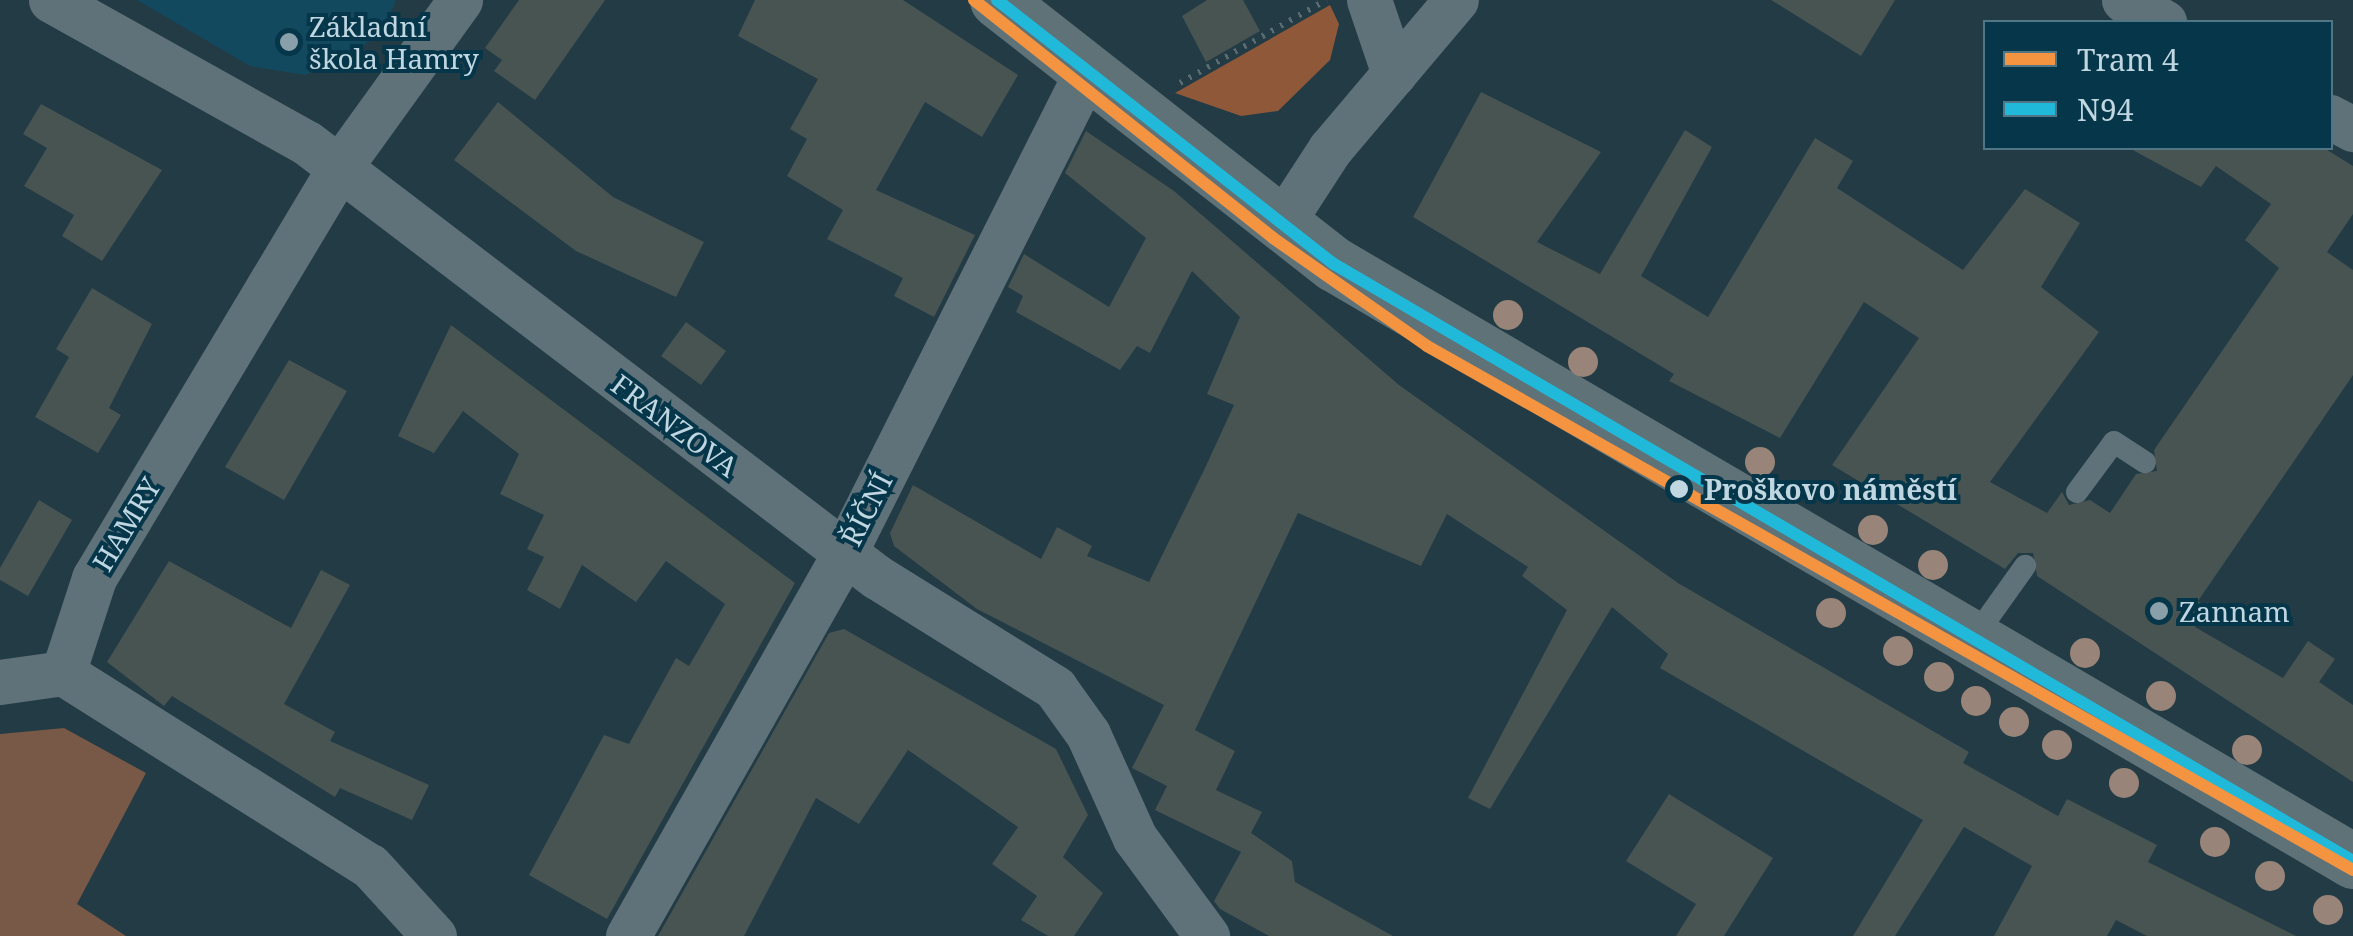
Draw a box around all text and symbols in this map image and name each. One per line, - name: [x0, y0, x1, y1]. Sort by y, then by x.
- place label: Základní škola Hamry: [309, 9, 479, 75]
- legend: [1983, 20, 2333, 150]
- marker: Základní škola Hamry: [278, 31, 300, 53]
- text: Tram 4: [2077, 39, 2179, 80]
- text: N94: [2077, 89, 2133, 130]
- street label: FRANZOVA: [605, 367, 745, 483]
- street label: ŘÍČNÍ: [833, 467, 899, 551]
- street label: HAMRY: [85, 471, 167, 577]
- place label: Proškovo náměstí: [1704, 472, 1957, 506]
- marker: Proškovo náměstí: [1663, 473, 1695, 505]
- place label: Zannam: [2179, 594, 2290, 628]
- marker: Zannam: [2148, 600, 2170, 622]

